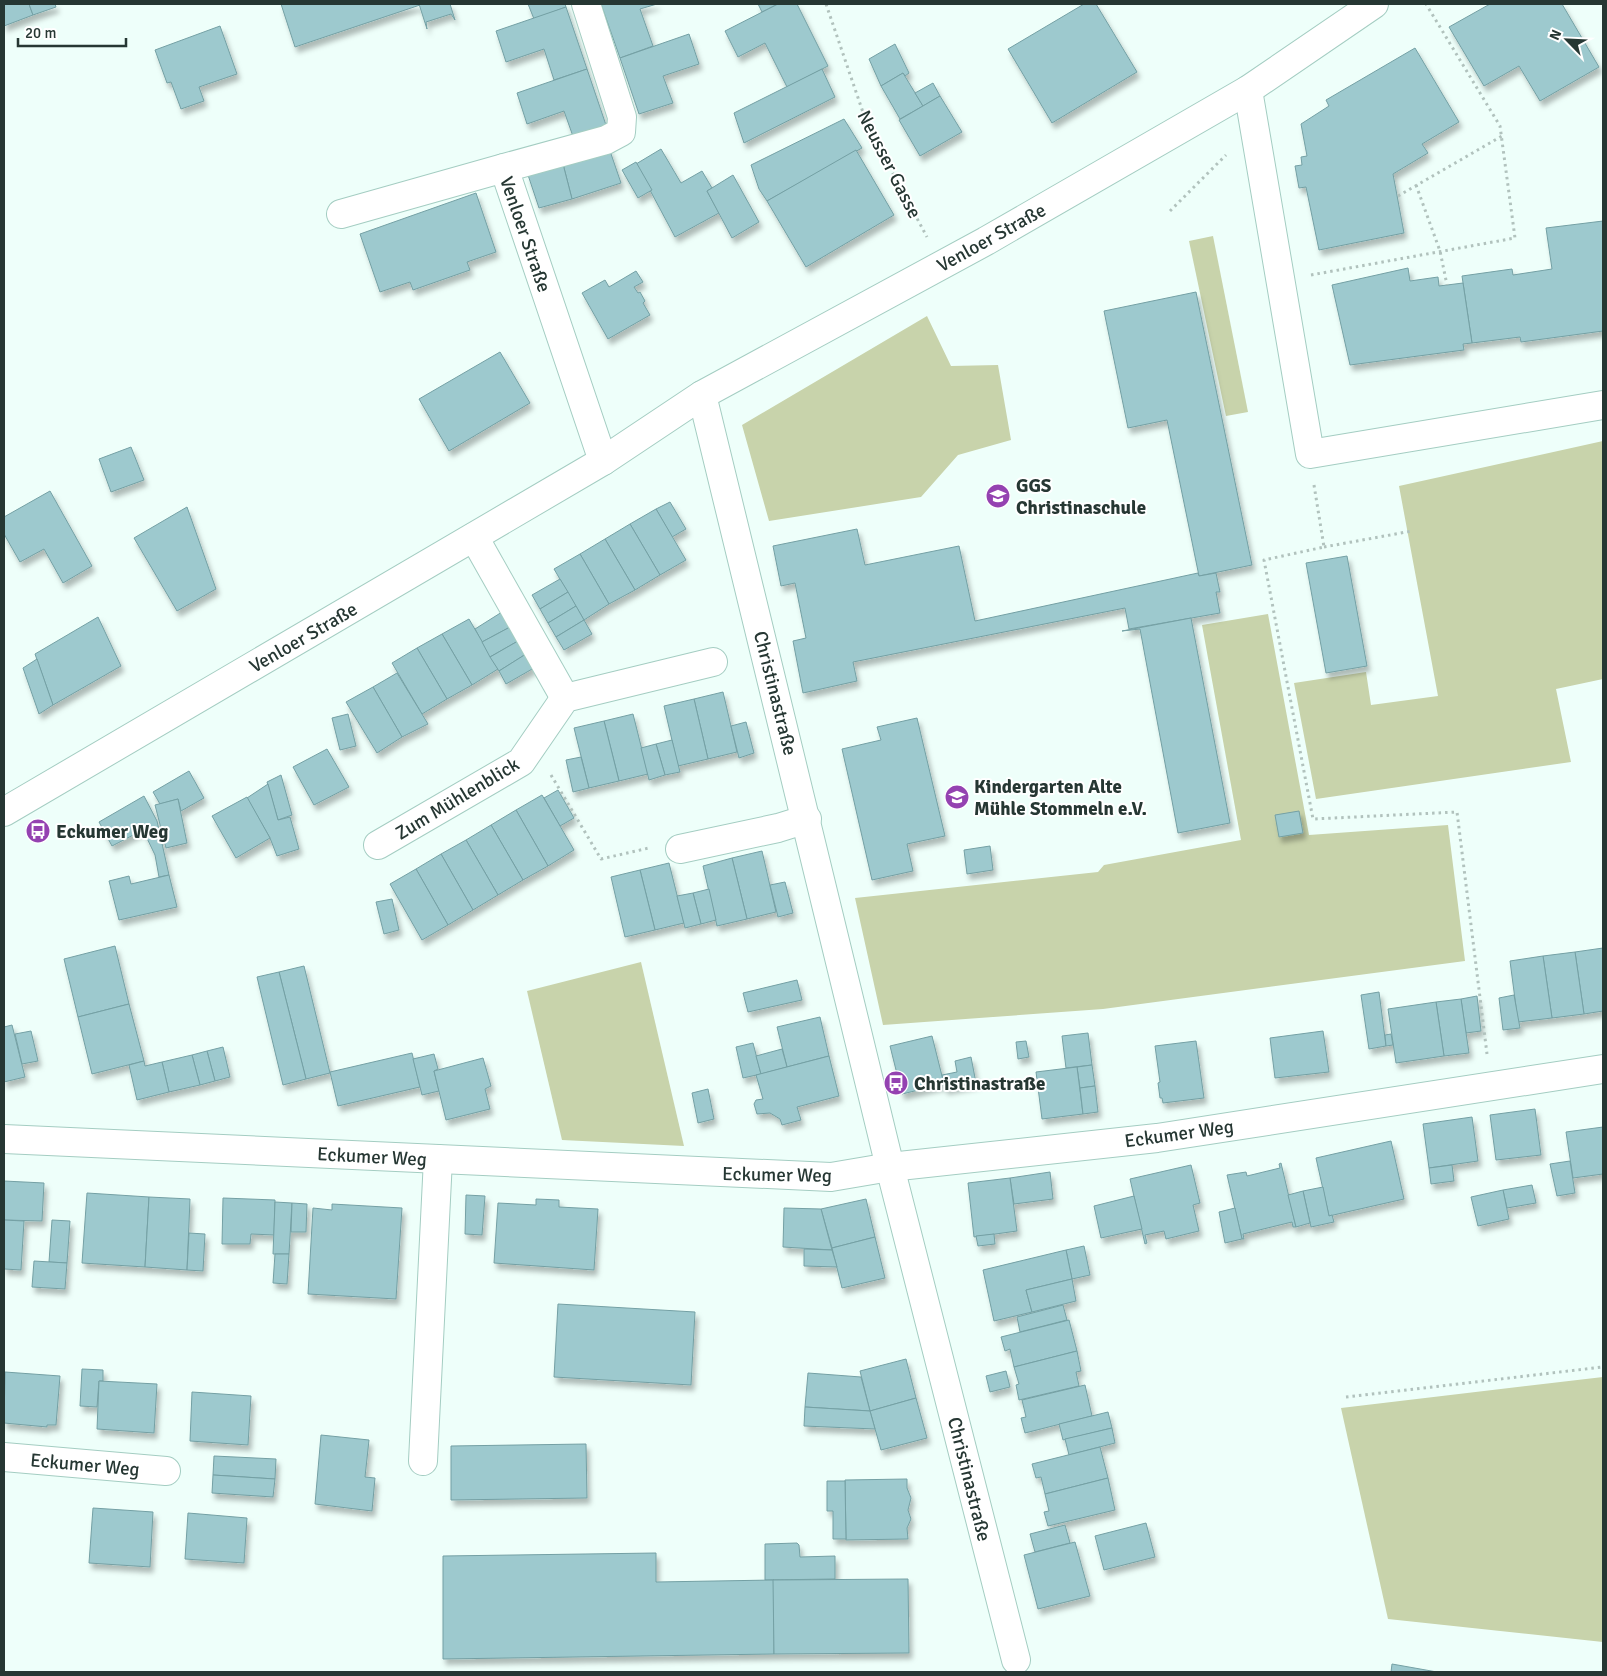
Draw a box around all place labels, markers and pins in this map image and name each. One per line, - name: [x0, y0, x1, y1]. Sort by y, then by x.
- place label: GGS Christinaschule: [1016, 474, 1146, 520]
- school or university icon: GGS Christinaschule: [985, 483, 1011, 509]
- place label: Kindergarten Alte Mühle Stommeln e.V.: [974, 775, 1147, 821]
- school or university icon: Kindergarten Alte Mühle Stommeln e.V.: [944, 784, 970, 810]
- bus stop icon: Eckumer Weg: [25, 818, 51, 844]
- place label: Eckumer Weg: [56, 820, 168, 844]
- bus stop icon: Christinastraße: [883, 1070, 909, 1096]
- place label: Christinastraße: [914, 1072, 1045, 1096]

